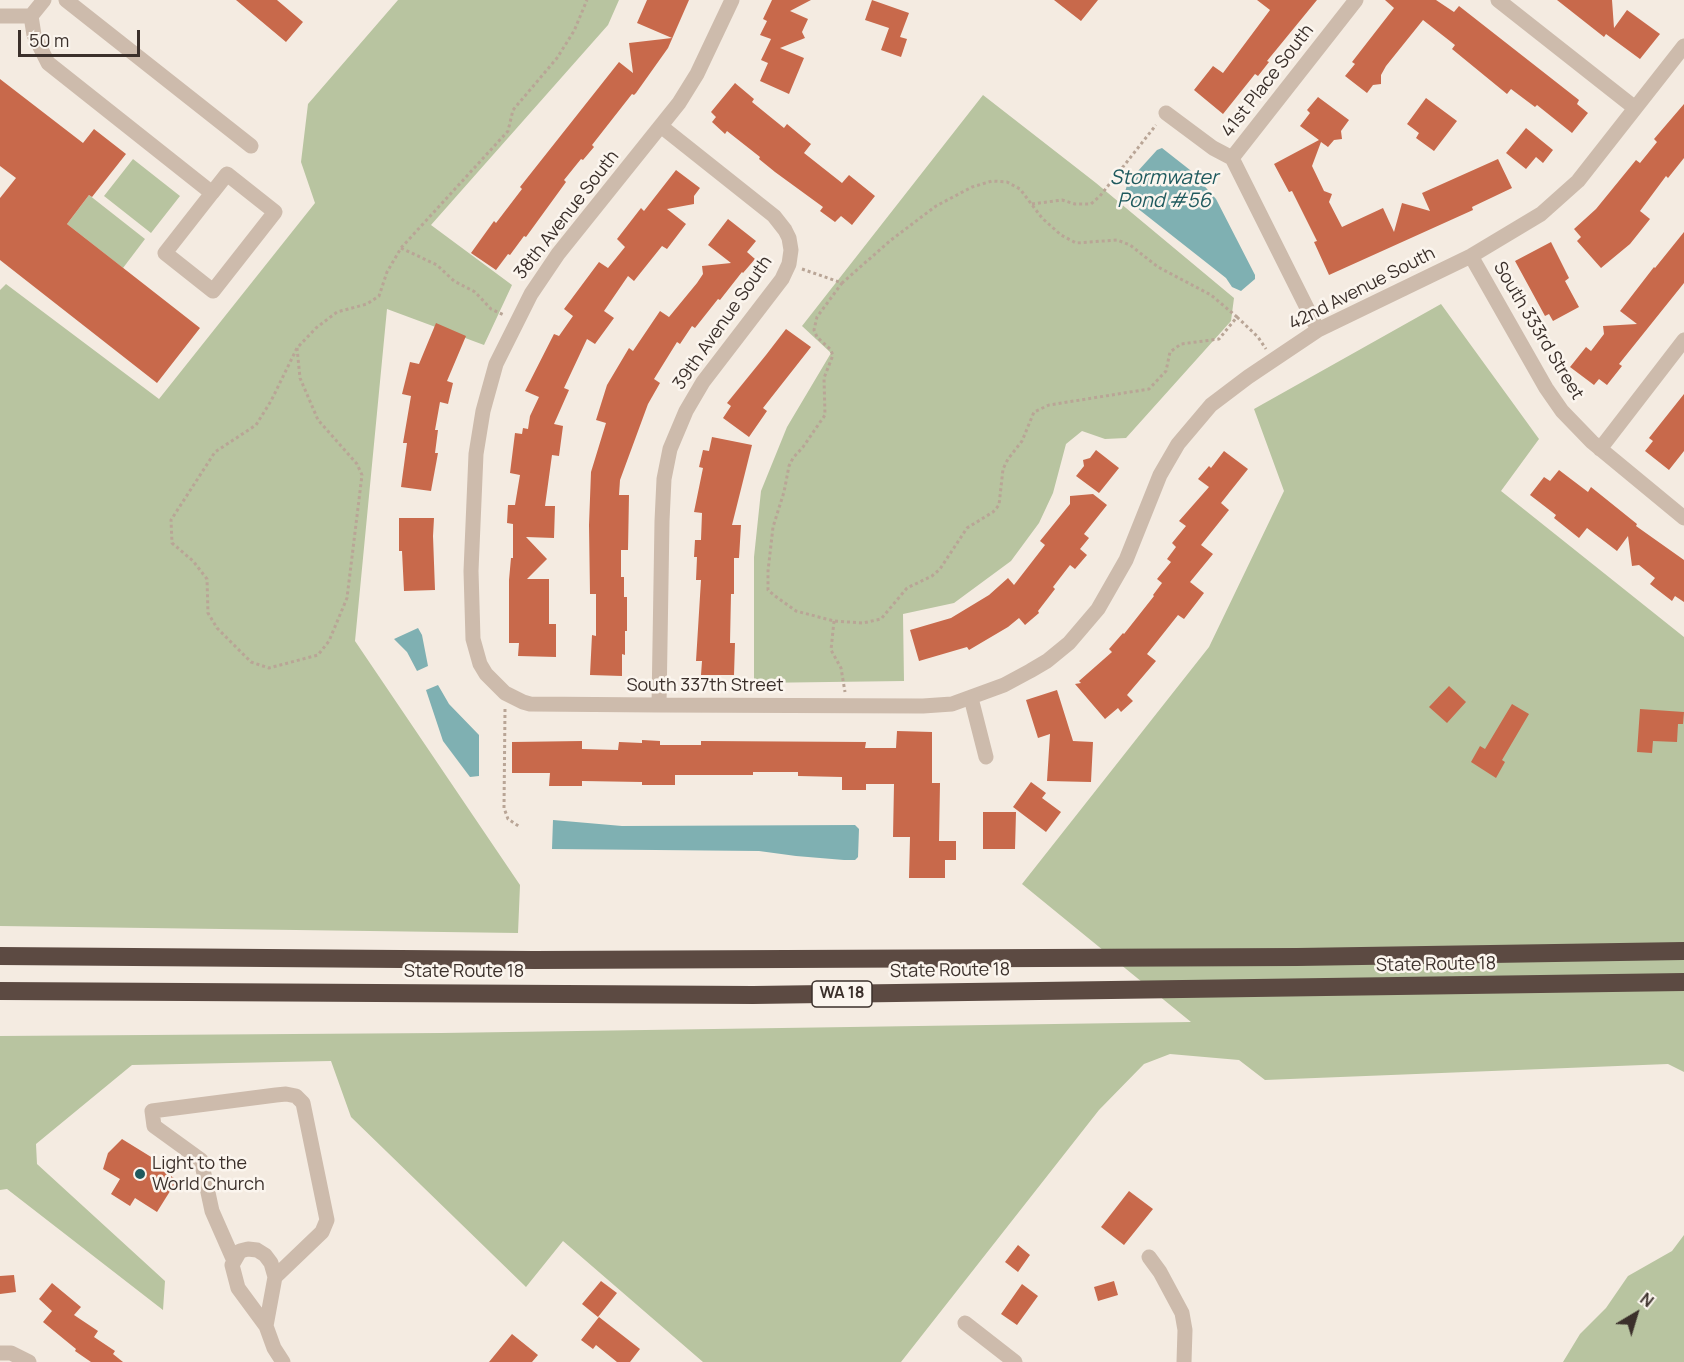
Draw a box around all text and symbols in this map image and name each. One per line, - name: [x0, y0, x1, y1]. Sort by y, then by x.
- scale bar: [21, 18, 142, 56]
- street label: 41st Place South: [1217, 20, 1319, 142]
- text: 50 m: [29, 28, 69, 52]
- street label: 38th Avenue South: [510, 146, 624, 284]
- water label: Stormwater Pond #56: [1110, 166, 1218, 213]
- street label: 42nd Avenue South: [1285, 243, 1439, 335]
- street label: 39th Avenue South: [669, 252, 777, 394]
- street label: South 333rd Street: [1488, 258, 1588, 404]
- street label: South 337th Street: [626, 675, 784, 697]
- street label: State Route 18: [1376, 953, 1496, 977]
- street label: State Route 18: [890, 959, 1010, 983]
- street label: State Route 18: [404, 961, 524, 983]
- road number: WA 18: [812, 981, 872, 1007]
- place label: Light to the World Church: [152, 1153, 265, 1196]
- marker: Light to the World Church: [133, 1167, 147, 1181]
- north arrow: [1606, 1284, 1666, 1344]
- text: N: [1636, 1288, 1658, 1312]

